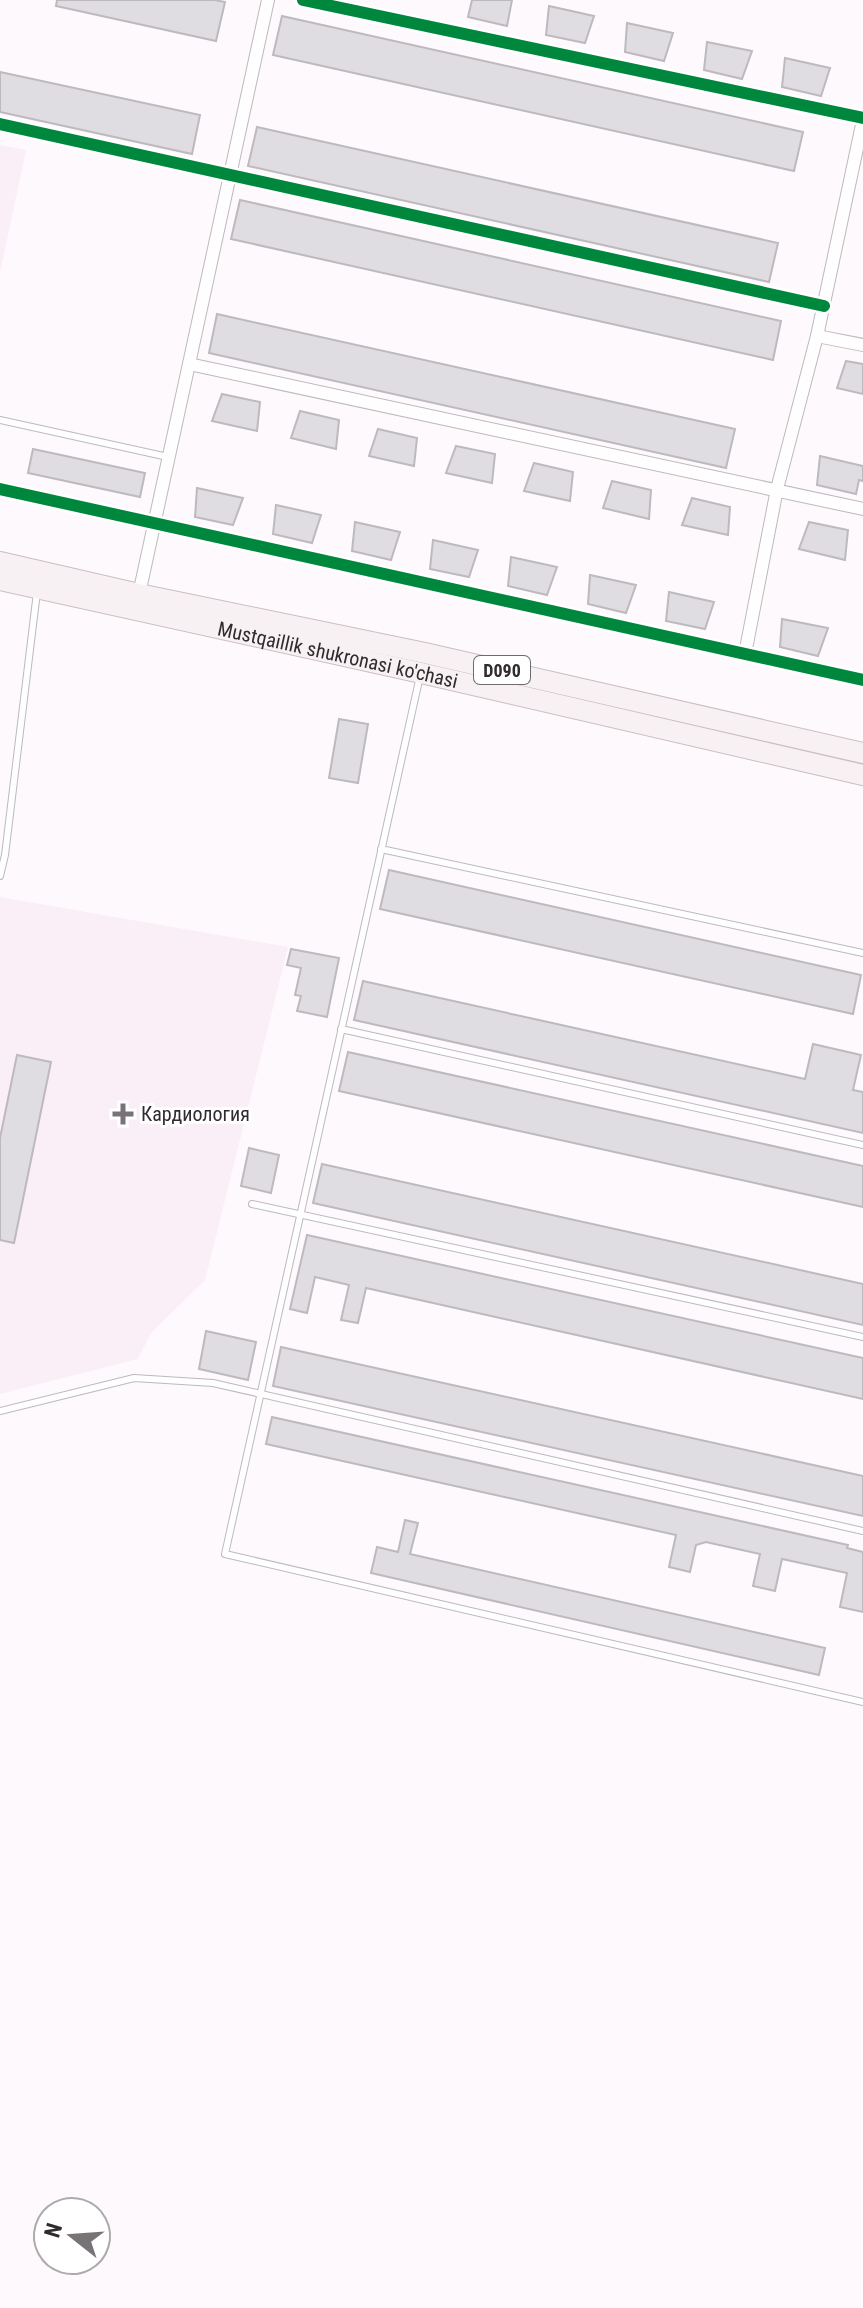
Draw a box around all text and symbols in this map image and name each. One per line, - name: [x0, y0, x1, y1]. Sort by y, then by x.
- street label: Mustqaillik shukronasi ko'chasi: [215, 616, 460, 693]
- road number: D090: [474, 656, 530, 684]
- place label: Кардиология: [141, 1102, 250, 1126]
- marker: Кардиология: [112, 1103, 134, 1125]
- north arrow: [32, 2196, 112, 2276]
- text: N: [39, 2220, 67, 2240]

